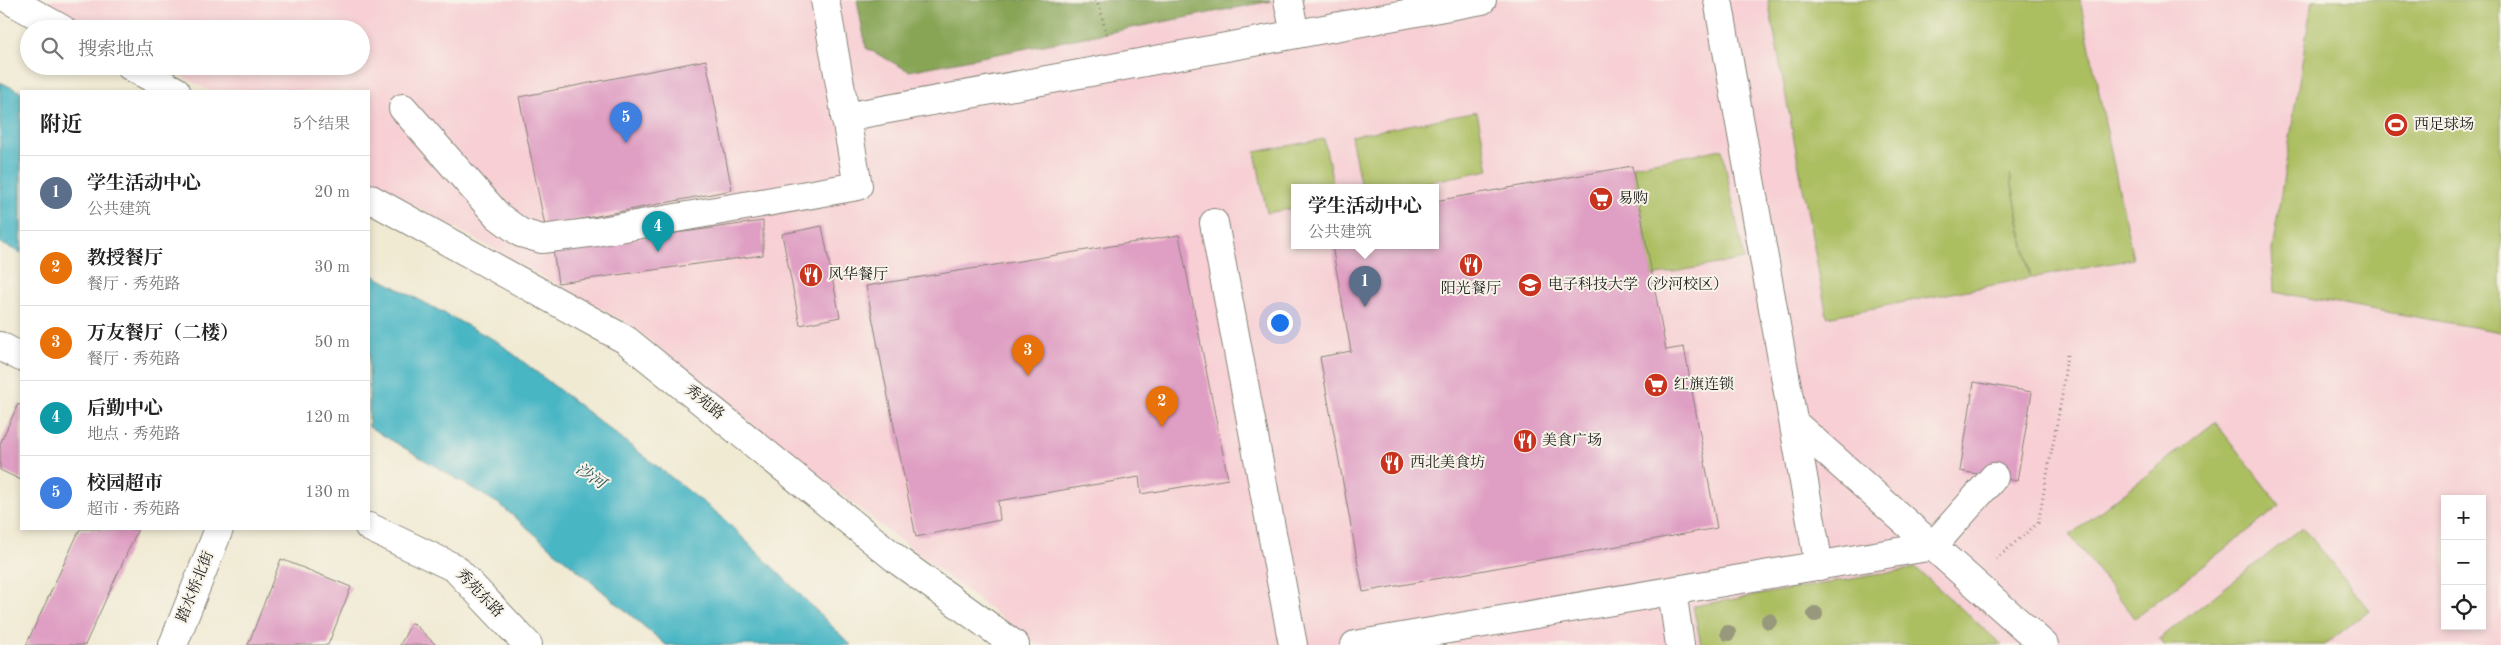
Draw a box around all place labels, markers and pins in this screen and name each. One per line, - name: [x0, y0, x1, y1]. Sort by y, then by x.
- pin: 5: [610, 102, 642, 143]
- sports icon: 西足球场: [2383, 112, 2409, 138]
- place label: 西足球场: [2414, 116, 2474, 133]
- supermarket icon: 易购: [1588, 186, 1614, 212]
- place label: 易购: [1618, 190, 1648, 207]
- pin: 4: [642, 211, 674, 252]
- restaurant icon: 阳光餐厅: [1458, 252, 1484, 278]
- restaurant icon: 风华餐厅: [798, 262, 824, 288]
- place label: 风华餐厅: [828, 266, 888, 283]
- pin: 1: [1349, 266, 1381, 307]
- school or university icon: 电子科技大学（沙河校区）: [1517, 272, 1543, 298]
- place label: 电子科技大学（沙河校区）: [1548, 276, 1728, 293]
- place label: 阳光餐厅: [1441, 280, 1501, 297]
- pin: 3: [1012, 335, 1044, 376]
- supermarket icon: 红旗连锁: [1643, 372, 1669, 398]
- place label: 红旗连锁: [1674, 376, 1734, 393]
- pin: 2: [1146, 386, 1178, 427]
- restaurant icon: 美食广场: [1512, 428, 1538, 454]
- place label: 美食广场: [1542, 432, 1602, 449]
- restaurant icon: 西北美食坊: [1379, 450, 1405, 476]
- place label: 西北美食坊: [1410, 454, 1485, 471]

